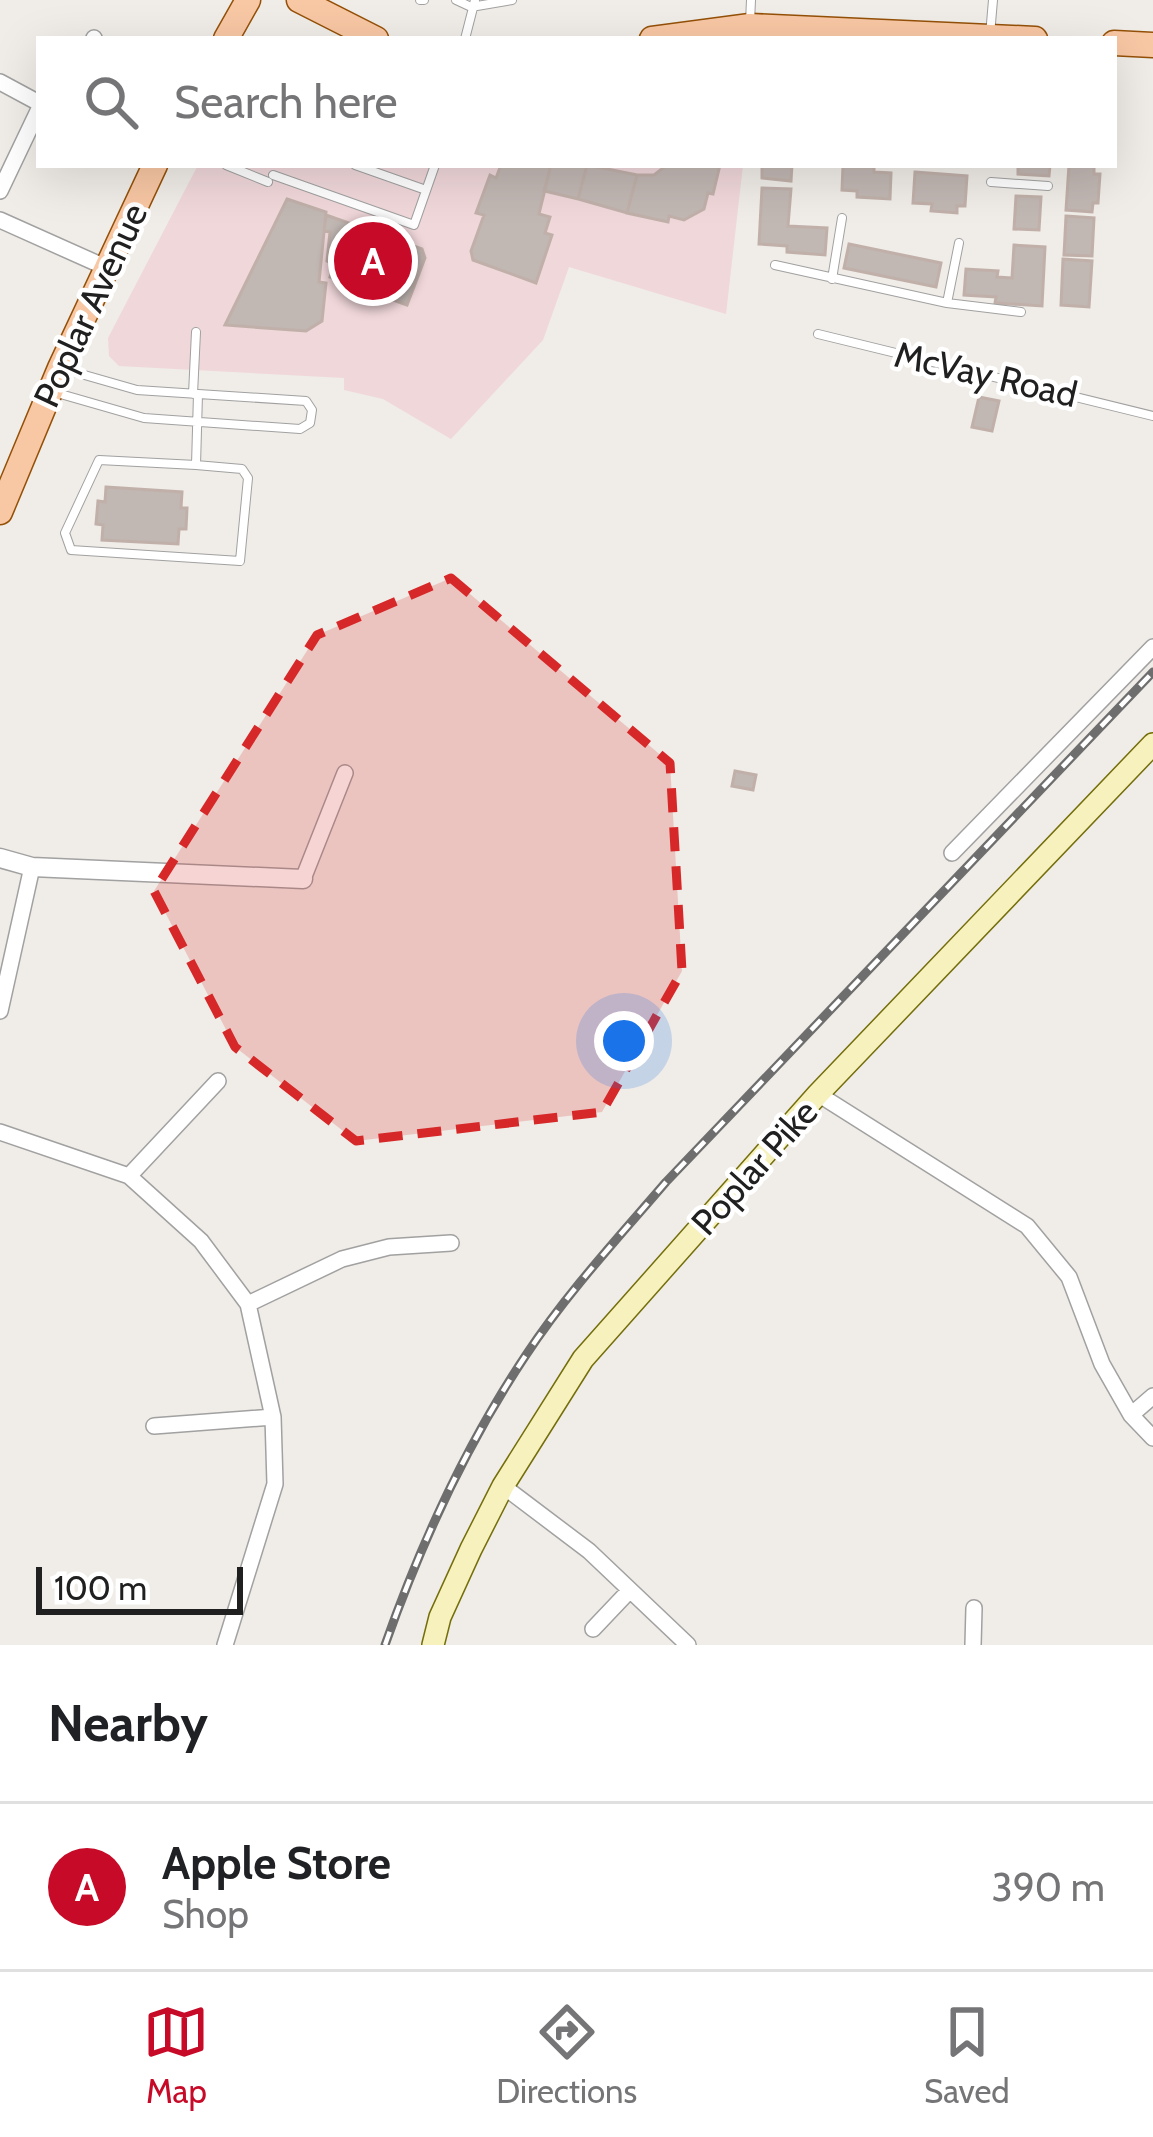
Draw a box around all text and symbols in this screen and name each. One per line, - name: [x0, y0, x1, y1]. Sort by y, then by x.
- search box: [36, 36, 1117, 168]
- icon: search: [78, 69, 144, 135]
- text: Search here: [174, 75, 398, 129]
- street label: Poplar Avenue: [24, 196, 156, 414]
- pin: A: [334, 216, 412, 306]
- street label: McVay Road: [890, 332, 1082, 416]
- your location: [594, 1011, 654, 1071]
- street label: Poplar Pike: [682, 1090, 826, 1244]
- scale bar: [36, 1561, 243, 1614]
- text: 100 m: [54, 1568, 147, 1608]
- text: Nearby: [48, 1692, 208, 1754]
- text: Apple Store: [162, 1836, 391, 1890]
- text: A: [75, 1863, 99, 1911]
- text: 390 m: [992, 1863, 1105, 1911]
- text: Shop: [162, 1890, 249, 1938]
- tab: Map: [143, 1999, 209, 2111]
- tab: Directions: [496, 1999, 637, 2111]
- tab: Saved: [924, 1999, 1010, 2111]

